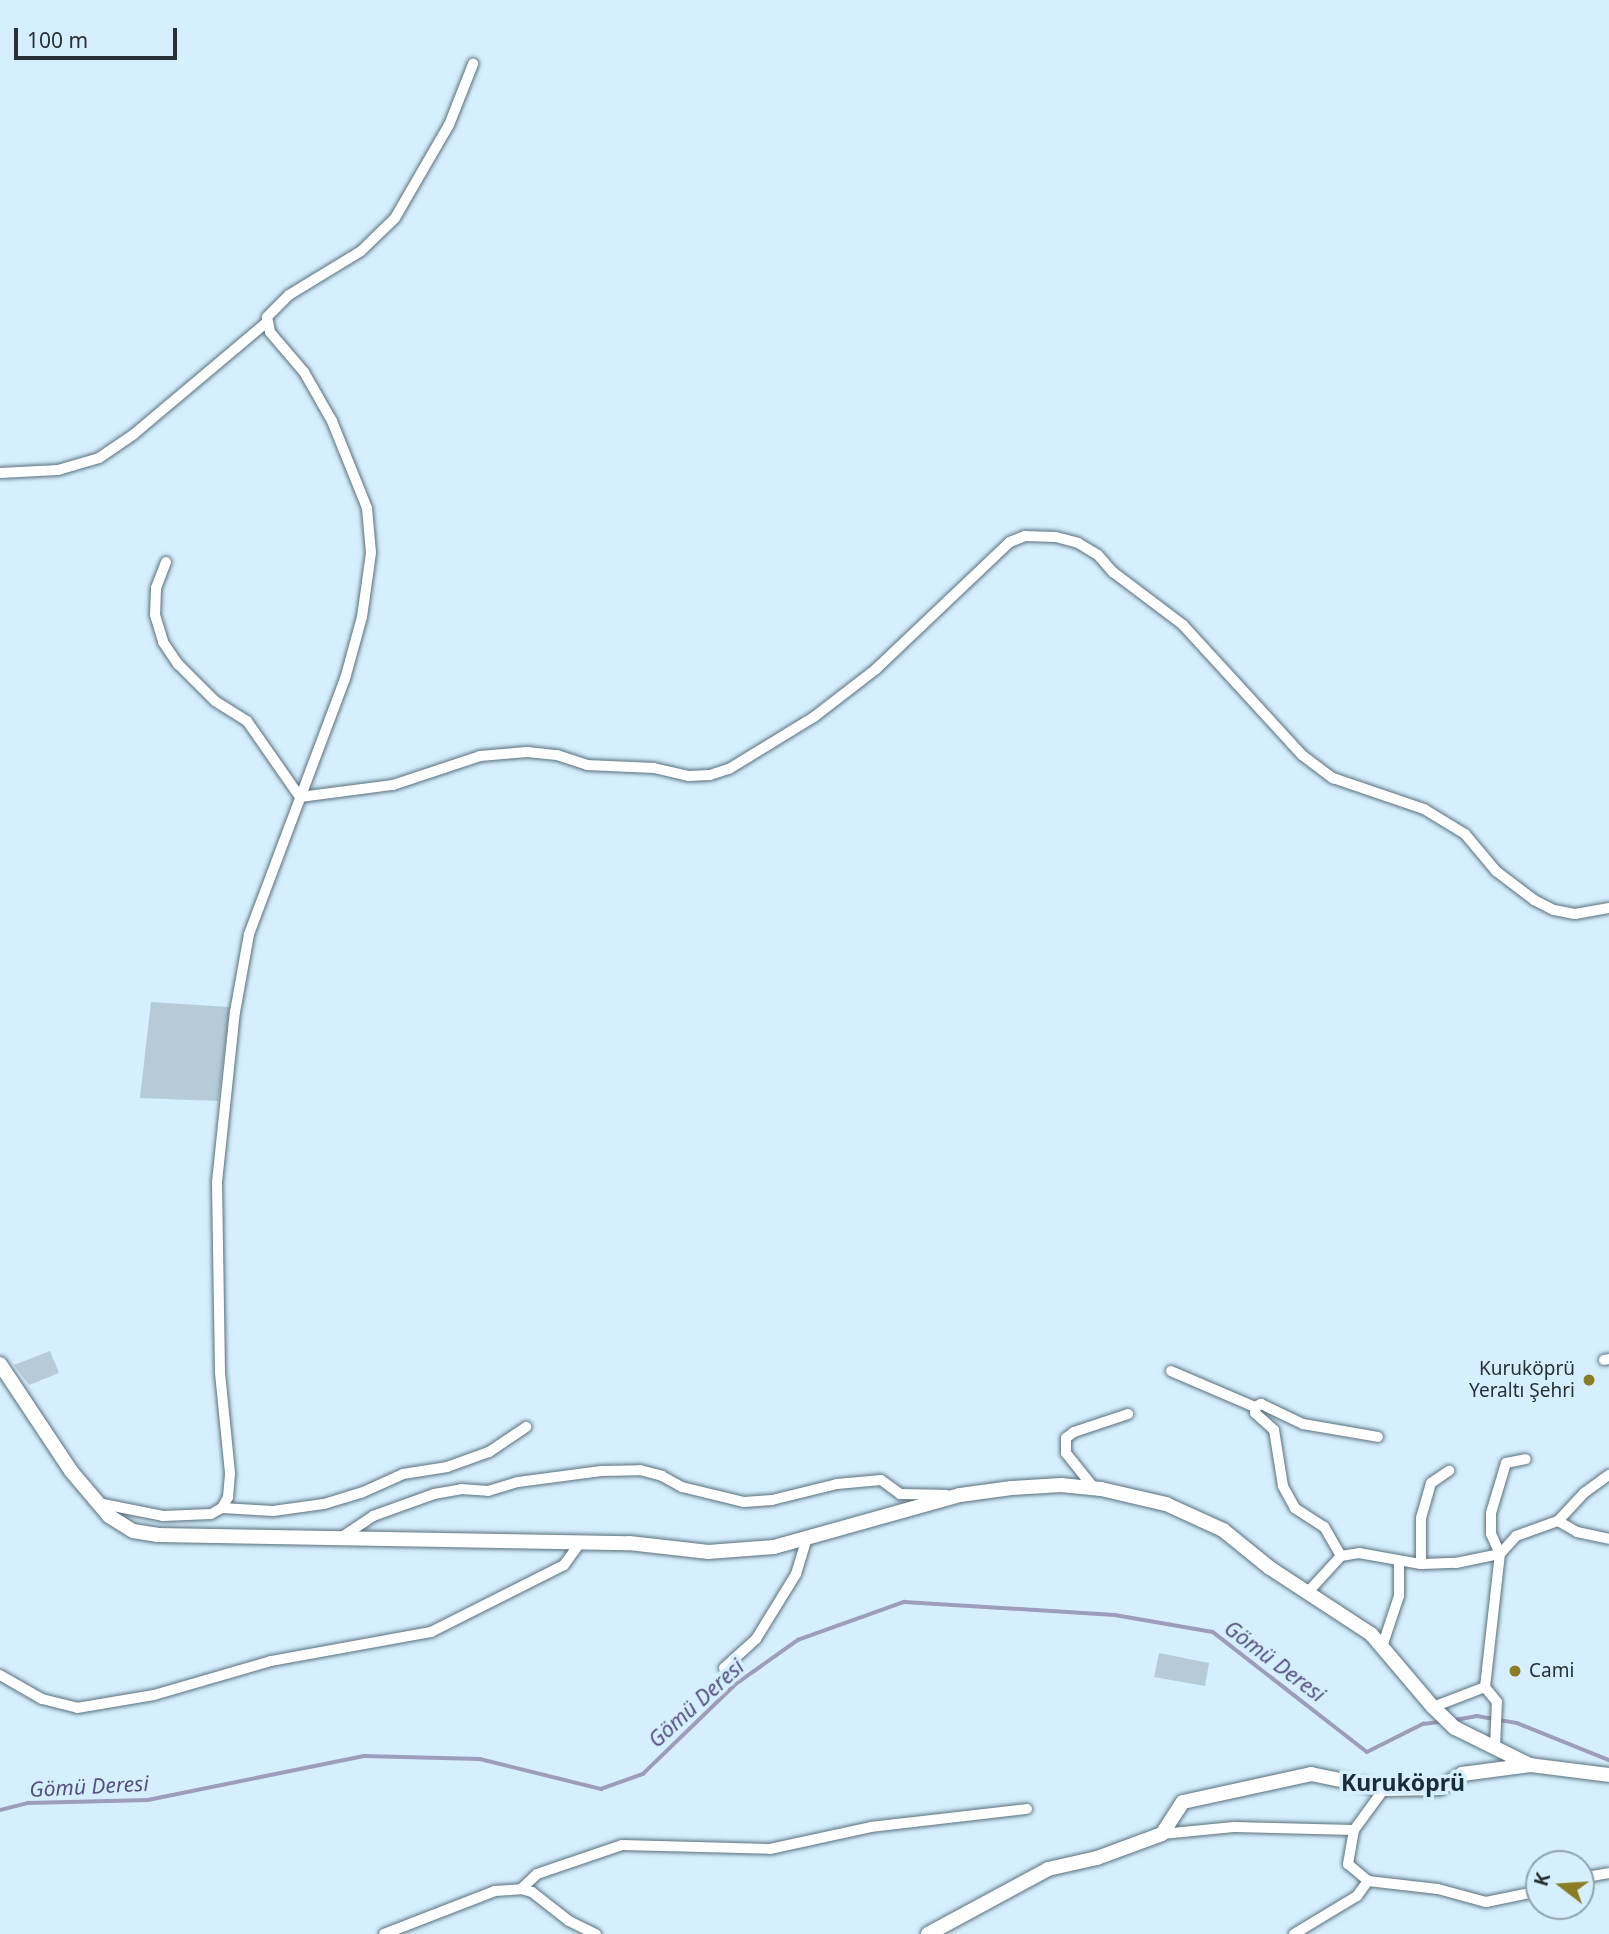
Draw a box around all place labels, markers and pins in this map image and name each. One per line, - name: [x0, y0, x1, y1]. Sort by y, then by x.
- place label: Kuruköprü Yeraltı Şehri: [1469, 1358, 1575, 1402]
- marker: Kuruköprü Yeraltı Şehri: [1581, 1372, 1597, 1388]
- place label: Cami: [1529, 1660, 1574, 1682]
- marker: Cami: [1507, 1663, 1523, 1679]

